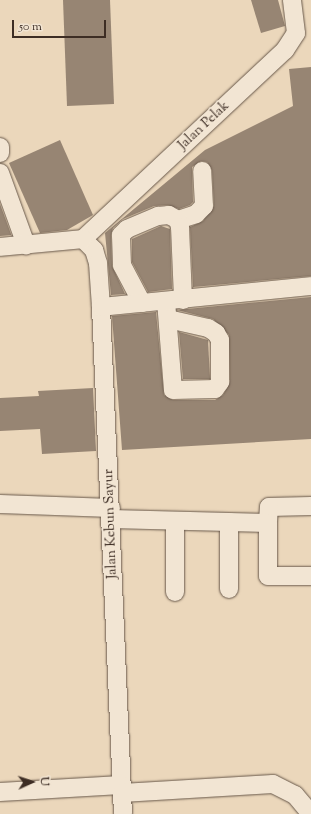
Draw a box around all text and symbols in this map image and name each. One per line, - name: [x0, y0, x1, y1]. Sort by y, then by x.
- scale bar: [14, 12, 108, 38]
- text: 50 m: [19, 18, 42, 36]
- street label: Jalan Pelak: [175, 98, 233, 154]
- street label: Jalan Kebun Sayur: [101, 469, 121, 579]
- north arrow: [12, 762, 52, 802]
- text: U: [36, 776, 52, 786]

